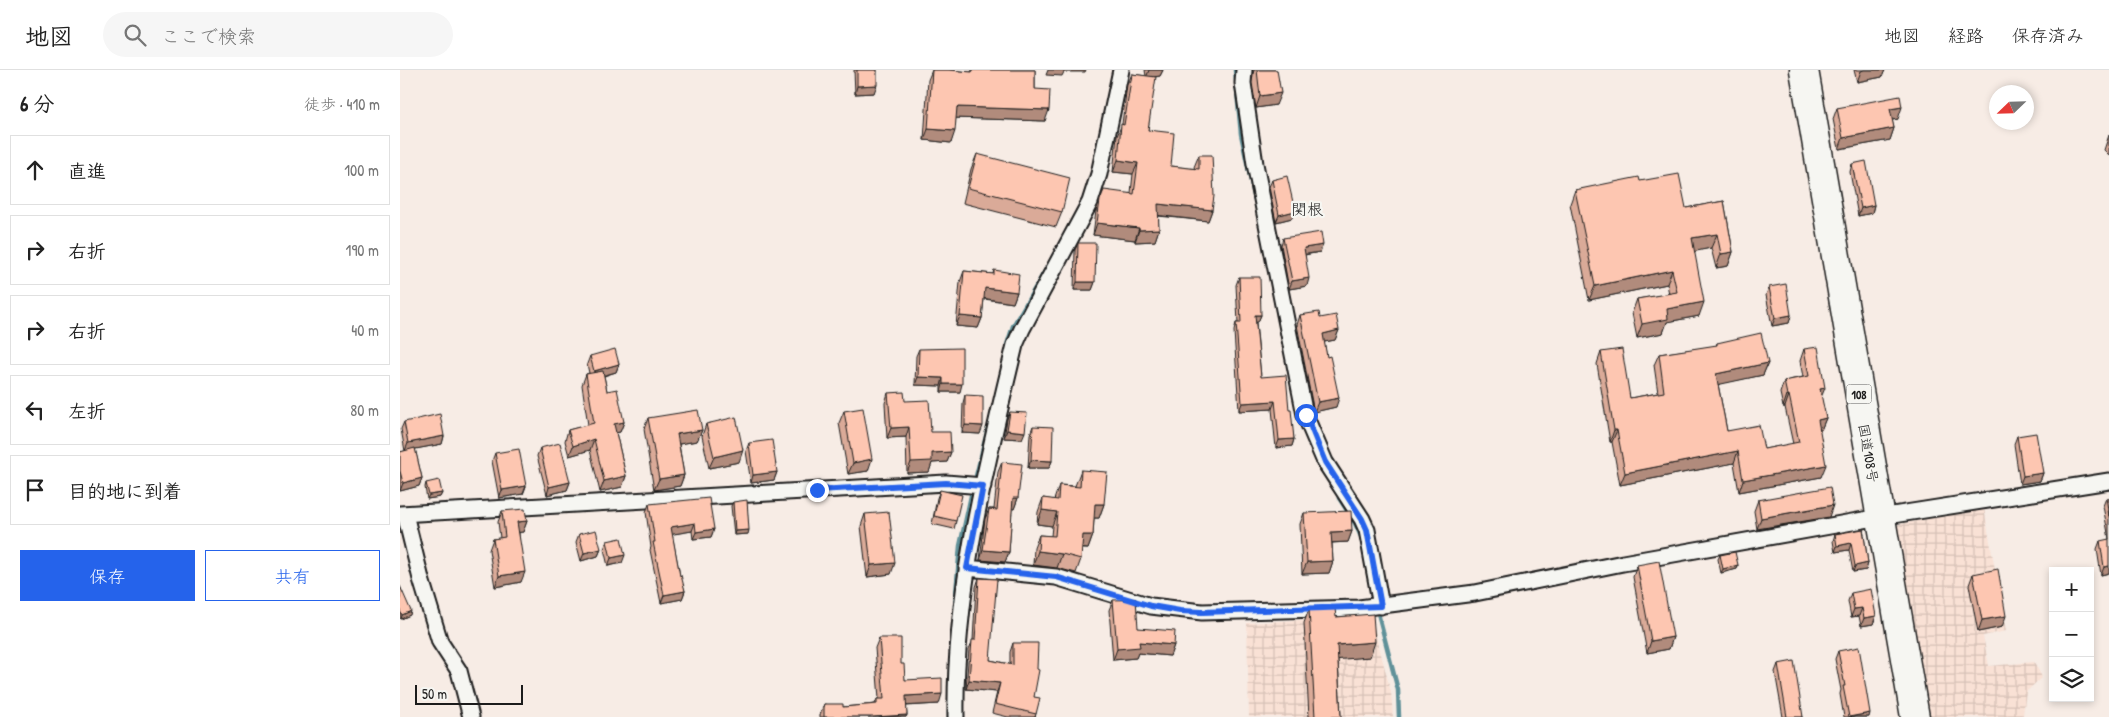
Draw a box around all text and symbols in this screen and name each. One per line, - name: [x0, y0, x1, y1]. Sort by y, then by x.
- search box: [103, 12, 453, 57]
- text: 地図: [25, 20, 73, 52]
- icon: search: [121, 21, 149, 49]
- text: ここで検索: [161, 23, 256, 49]
- text: 地図: [1884, 23, 1920, 48]
- text: 経路: [1948, 23, 1984, 48]
- text: 保存済み: [2012, 23, 2084, 48]
- north arrow: [1989, 85, 2034, 130]
- text: 6 分: [20, 89, 54, 118]
- text: 徒歩 · 410 m: [304, 93, 380, 115]
- icon: ahead: [21, 156, 49, 184]
- text: 直進: [68, 158, 106, 184]
- text: 100 m: [344, 159, 379, 181]
- district label: 関根: [1291, 198, 1323, 220]
- icon: right: [21, 236, 49, 264]
- text: 右折: [68, 238, 106, 264]
- text: 190 m: [346, 239, 379, 261]
- icon: right: [21, 316, 49, 344]
- text: 右折: [68, 318, 106, 344]
- text: 40 m: [351, 319, 379, 341]
- road number: 108: [1846, 384, 1872, 404]
- icon: left: [21, 396, 49, 424]
- text: 左折: [68, 398, 106, 424]
- text: 80 m: [350, 399, 379, 421]
- route start: [1295, 404, 1318, 427]
- street label: 国道108号: [1854, 422, 1884, 484]
- icon: arrive: [21, 476, 49, 504]
- text: 目的地に到着: [68, 478, 182, 504]
- route end: [806, 479, 829, 502]
- button: 保存: [20, 550, 195, 601]
- button: 共有: [205, 550, 380, 601]
- map controls: [2049, 567, 2094, 702]
- button: +: [2049, 567, 2094, 612]
- button: −: [2049, 612, 2094, 657]
- button: layers: [2049, 657, 2094, 702]
- scale bar: [415, 682, 522, 705]
- text: 50 m: [422, 684, 447, 703]

